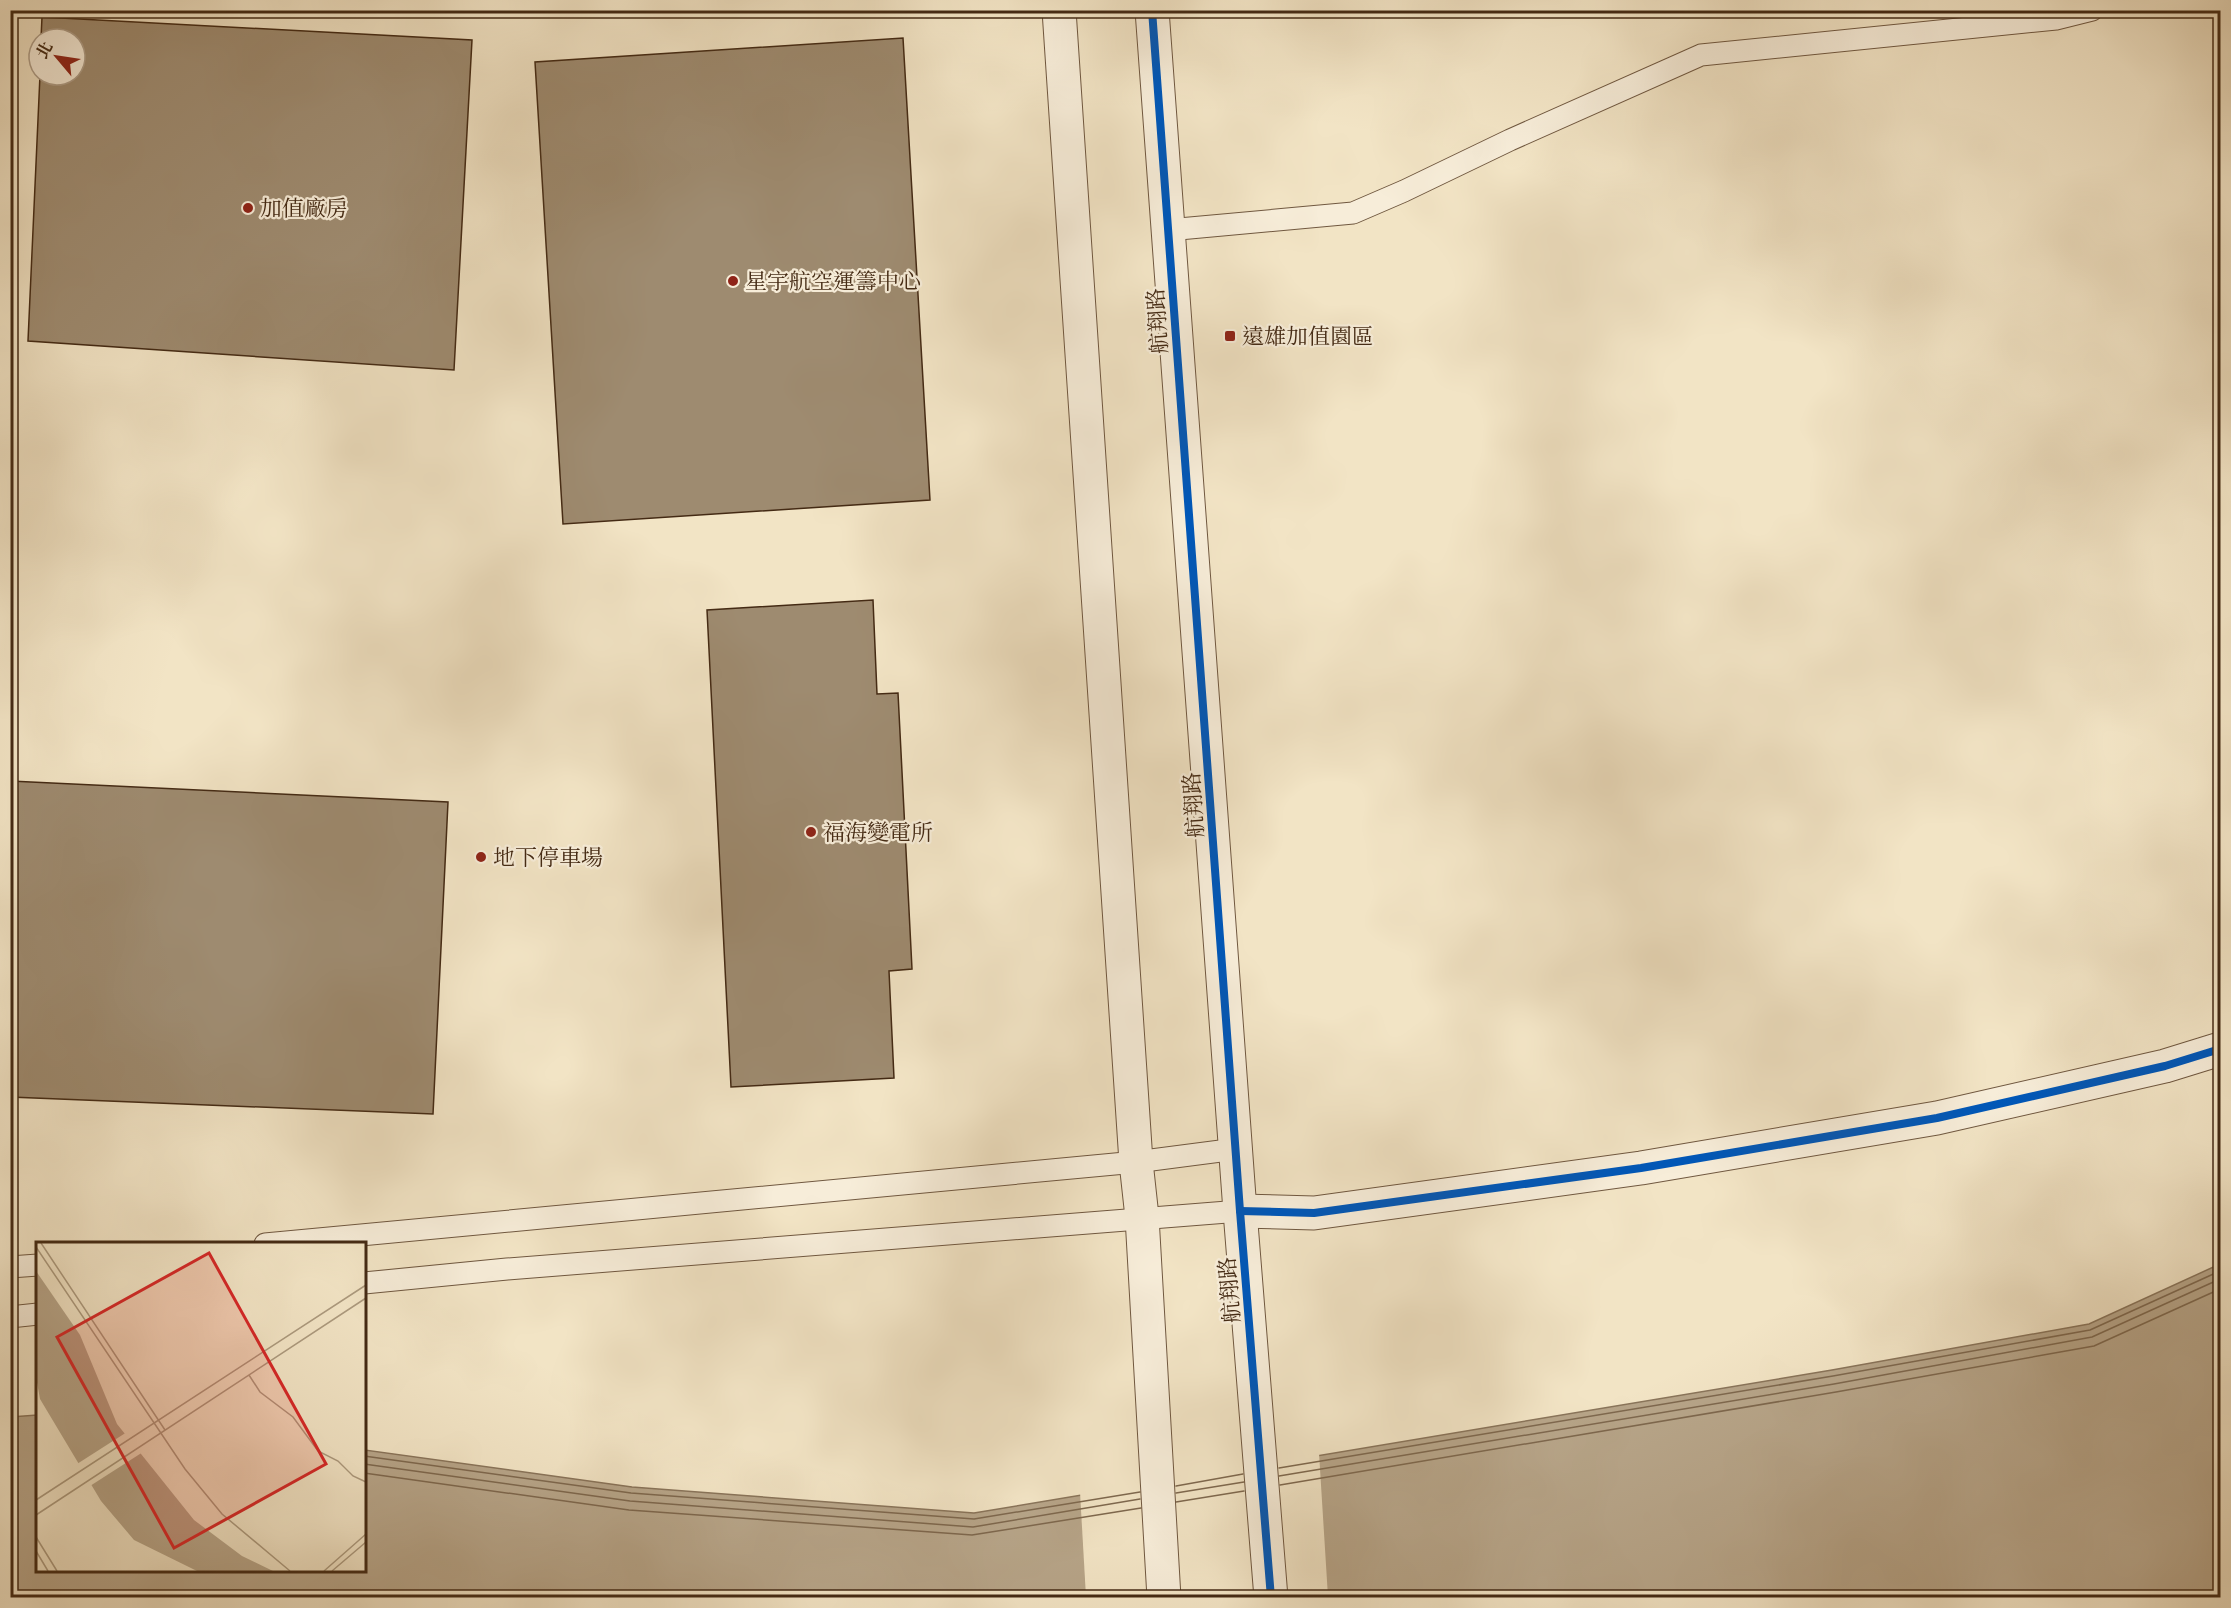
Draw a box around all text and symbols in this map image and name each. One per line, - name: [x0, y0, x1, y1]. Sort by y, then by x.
- north arrow: [27, 27, 87, 87]
- text: 北: [33, 39, 57, 62]
- place label: 加值廠房: [260, 197, 348, 221]
- marker: 加值廠房: [241, 201, 255, 215]
- place label: 星宇航空運籌中心: [745, 270, 921, 294]
- marker: 星宇航空運籌中心: [726, 274, 740, 288]
- street label: 航翔路: [1144, 287, 1172, 355]
- place label: 遠雄加值園區: [1242, 325, 1374, 349]
- marker: 遠雄加值園區: [1223, 329, 1237, 343]
- street label: 航翔路: [1180, 771, 1208, 839]
- place label: 福海變電所: [823, 821, 933, 845]
- marker: 福海變電所: [804, 825, 818, 839]
- place label: 地下停車場: [493, 846, 603, 870]
- marker: 地下停車場: [474, 850, 488, 864]
- inset map: [36, 1242, 366, 1572]
- street label: 航翔路: [1215, 1256, 1245, 1324]

